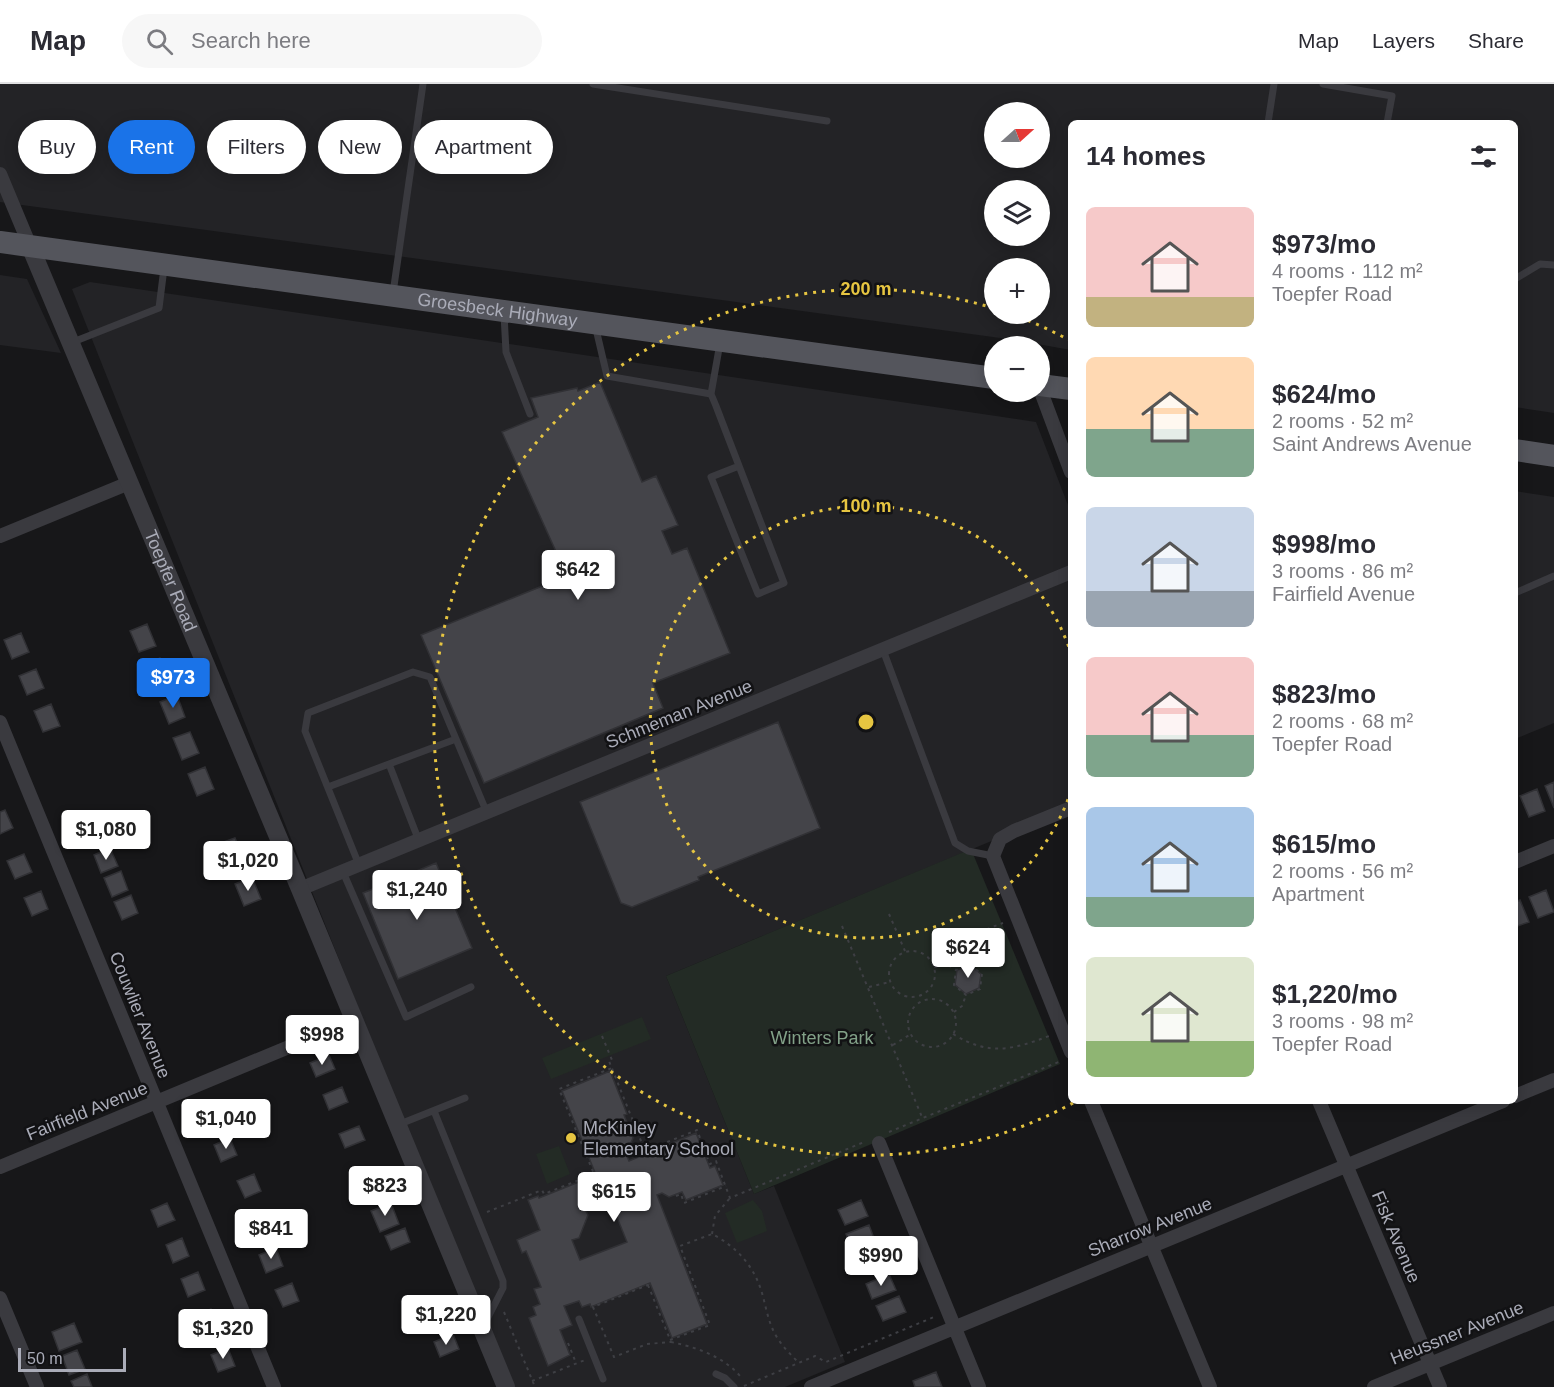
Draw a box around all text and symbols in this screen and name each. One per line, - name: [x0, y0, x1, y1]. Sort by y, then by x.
- search box: [122, 14, 542, 68]
- text: Map: [30, 25, 86, 56]
- icon: search: [143, 25, 176, 58]
- text: Search here: [191, 28, 311, 53]
- text: Map: [1298, 29, 1339, 52]
- text: Layers: [1372, 29, 1435, 52]
- text: Share: [1468, 29, 1524, 52]
- north arrow: [984, 102, 1050, 168]
- map controls: [984, 102, 1050, 402]
- chip: Buy: [18, 120, 96, 174]
- chip: Rent: [108, 120, 195, 174]
- chip: Filters: [207, 120, 306, 174]
- chip: New: [318, 120, 402, 174]
- chip: Apartment: [414, 120, 553, 174]
- icon: filters: [1467, 140, 1500, 173]
- text: 14 homes: [1086, 141, 1206, 171]
- button: layers: [984, 180, 1050, 246]
- text: $973/mo: [1272, 229, 1376, 259]
- icon: home: [1134, 231, 1206, 303]
- button: +: [984, 258, 1050, 324]
- text: 4 rooms · 112 m²: [1272, 260, 1423, 282]
- text: 200 m: [840, 279, 892, 299]
- text: Toepfer Road: [1272, 283, 1392, 305]
- street label: Groesbeck Highway: [416, 289, 579, 331]
- button: −: [984, 336, 1050, 402]
- text: $624/mo: [1272, 379, 1376, 409]
- icon: home: [1134, 381, 1206, 453]
- text: 2 rooms · 52 m²: [1272, 410, 1413, 432]
- text: Saint Andrews Avenue: [1272, 433, 1472, 455]
- text: 100 m: [840, 496, 892, 516]
- street label: Toepfer Road: [140, 527, 201, 634]
- text: $998/mo: [1272, 529, 1376, 559]
- icon: home: [1134, 531, 1206, 603]
- pin: $642: [542, 550, 614, 601]
- text: $642: [556, 558, 600, 580]
- text: 3 rooms · 86 m²: [1272, 560, 1413, 582]
- text: Fairfield Avenue: [1272, 583, 1415, 605]
- pin: $973: [137, 658, 209, 709]
- text: $973: [151, 666, 195, 688]
- street label: Schmeman Avenue: [603, 676, 755, 752]
- text: $823/mo: [1272, 679, 1376, 709]
- icon: home: [1134, 681, 1206, 753]
- text: 2 rooms · 68 m²: [1272, 710, 1413, 732]
- centre of rings: [856, 712, 876, 732]
- text: Toepfer Road: [1272, 733, 1392, 755]
- pin: $1,080: [57, 810, 155, 861]
- text: $1,080: [75, 818, 137, 840]
- text: $615/mo: [1272, 829, 1376, 859]
- icon: home: [1134, 831, 1206, 903]
- pin: $1,020: [199, 841, 297, 892]
- text: $1,020: [217, 849, 279, 871]
- text: 2 rooms · 56 m²: [1272, 860, 1413, 882]
- pin: $1,240: [368, 870, 466, 921]
- text: $1,240: [386, 878, 448, 900]
- text: Apartment: [1272, 883, 1364, 905]
- pin: $624: [932, 928, 1004, 979]
- text: $624: [946, 936, 990, 958]
- street label: Couwlier Avenue: [105, 949, 175, 1081]
- text: $1,220/mo: [1272, 979, 1398, 1009]
- icon: home: [1134, 981, 1206, 1053]
- text: 3 rooms · 98 m²: [1272, 1010, 1413, 1032]
- pin: $998: [286, 1015, 358, 1066]
- text: $998: [300, 1023, 344, 1045]
- park label: Winters Park: [770, 1028, 875, 1048]
- text: Toepfer Road: [1272, 1033, 1392, 1055]
- street label: Fairfield Avenue: [24, 1078, 150, 1144]
- pin: $1,040: [177, 1099, 275, 1150]
- text: $1,040: [195, 1107, 257, 1129]
- place label: McKinley Elementary School: [583, 1118, 734, 1159]
- marker: McKinley Elementary School: [564, 1131, 578, 1145]
- pin: $823: [349, 1166, 421, 1217]
- pin: $615: [578, 1172, 650, 1223]
- text: $823: [363, 1174, 407, 1196]
- text: $615: [592, 1180, 636, 1202]
- street label: Fisk Avenue: [1368, 1188, 1424, 1286]
- street label: Sharrow Avenue: [1085, 1193, 1215, 1261]
- pin: $841: [235, 1209, 307, 1260]
- text: $841: [249, 1217, 293, 1239]
- pin: $990: [845, 1236, 917, 1287]
- text: $990: [859, 1244, 903, 1266]
- pin: $1,220: [397, 1295, 495, 1346]
- street label: Heussner Avenue: [1388, 1297, 1526, 1369]
- text: $1,220: [415, 1303, 477, 1325]
- pin: $1,320: [174, 1309, 272, 1360]
- text: $1,320: [192, 1317, 254, 1339]
- scale bar: [18, 1345, 126, 1372]
- text: 50 m: [27, 1350, 63, 1367]

